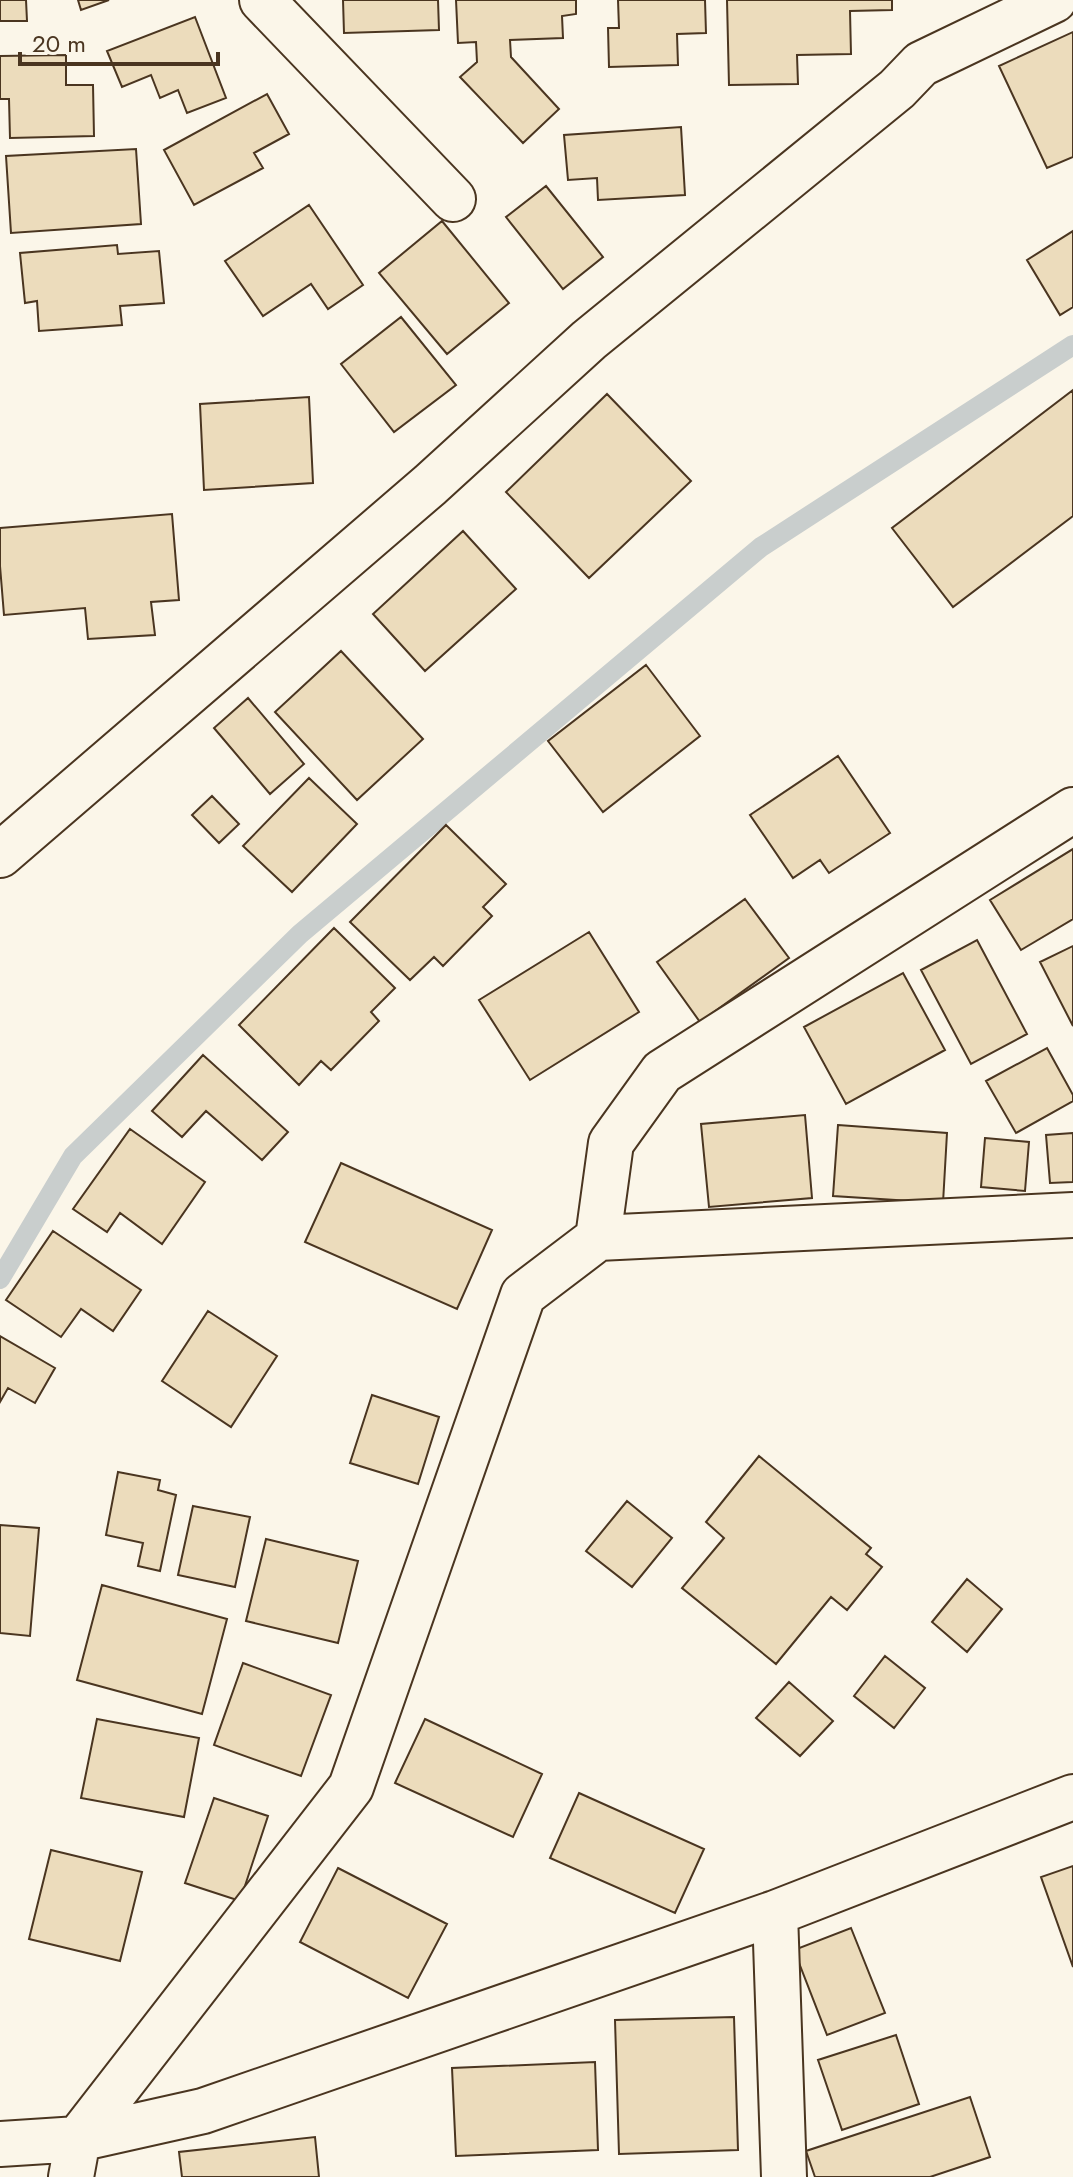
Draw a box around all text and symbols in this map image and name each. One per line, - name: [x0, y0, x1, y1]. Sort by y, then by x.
- scale bar: [20, 16, 218, 66]
- text: 20 m: [32, 26, 86, 61]

